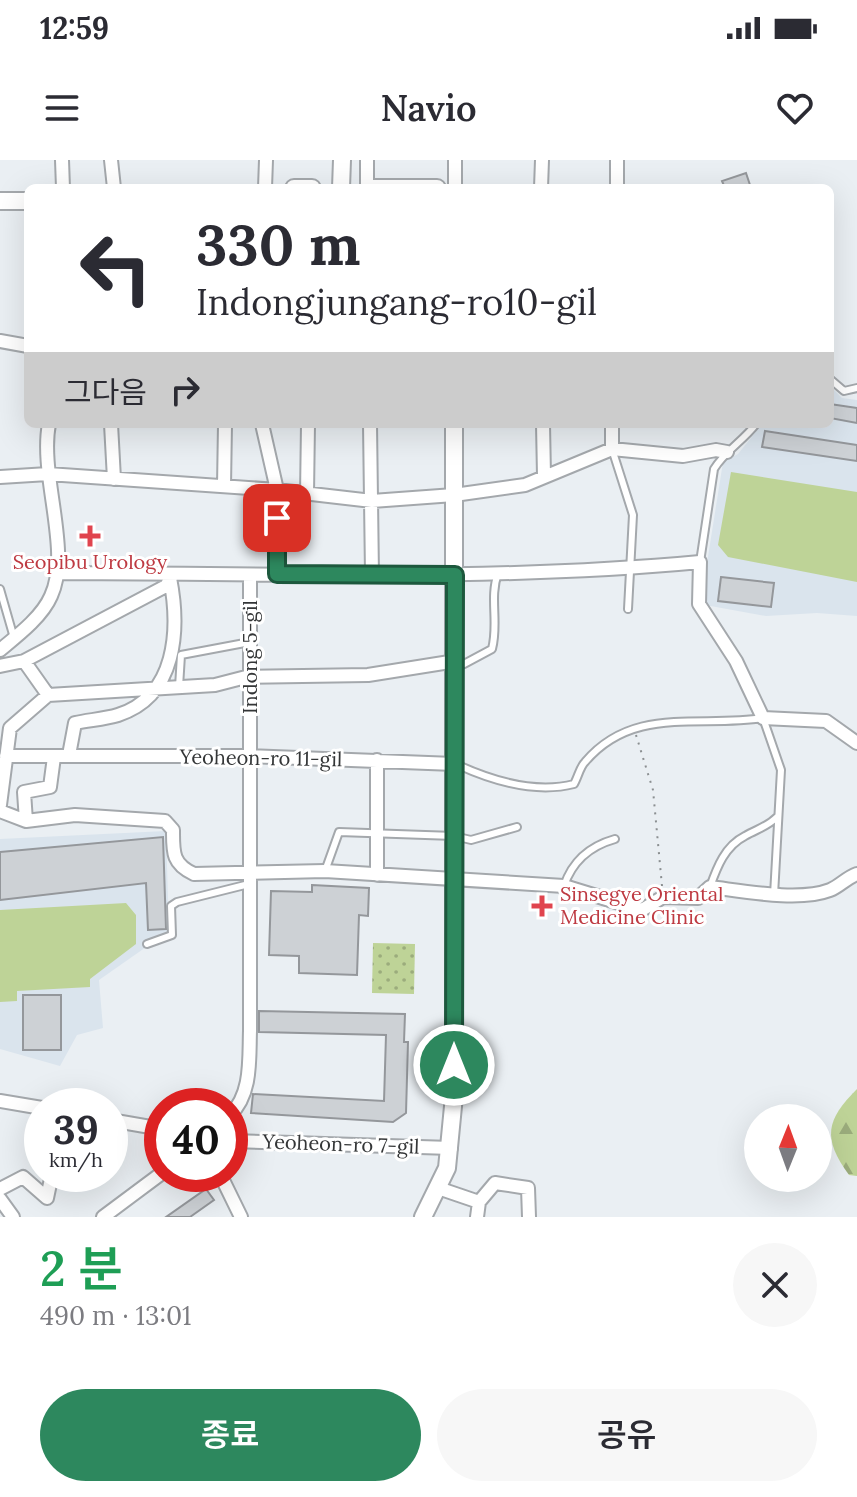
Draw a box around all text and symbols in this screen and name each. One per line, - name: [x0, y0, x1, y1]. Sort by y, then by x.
- text: 12:59: [40, 9, 109, 47]
- text: Navio: [380, 85, 477, 131]
- icon: menu: [40, 86, 84, 130]
- icon: heart: [773, 86, 817, 130]
- text: 330 m: [196, 209, 361, 280]
- icon: left: [64, 216, 168, 320]
- text: Indongjungang-ro10-gil: [196, 279, 597, 325]
- icon: right: [163, 368, 207, 412]
- text: 그다음: [64, 373, 147, 411]
- pin: [243, 484, 311, 552]
- icon: arrive: [255, 496, 299, 540]
- marker: Seopibu Urology: [79, 525, 101, 547]
- place label: Seopibu Urology: [13, 549, 168, 574]
- street label: Indong 5-gil: [237, 600, 262, 714]
- street label: Yeoheon-ro 11-gil: [178, 744, 343, 771]
- place label: Sinsegye Oriental Medicine Clinic: [560, 881, 723, 929]
- marker: Sinsegye Oriental Medicine Clinic: [531, 895, 553, 917]
- position arrow: [412, 1023, 496, 1107]
- speed limit sign: 40: [144, 1088, 248, 1192]
- text: 39: [53, 1104, 99, 1155]
- north arrow: [744, 1104, 832, 1192]
- map controls: [744, 1104, 832, 1192]
- street label: Yeoheon-ro 7-gil: [261, 1128, 420, 1159]
- text: km/h: [49, 1147, 103, 1172]
- text: 2 분: [40, 1238, 122, 1299]
- button: close: [733, 1243, 817, 1327]
- text: 490 m · 13:01: [40, 1299, 192, 1332]
- button: 종료: [40, 1389, 421, 1481]
- button: 공유: [437, 1389, 817, 1481]

